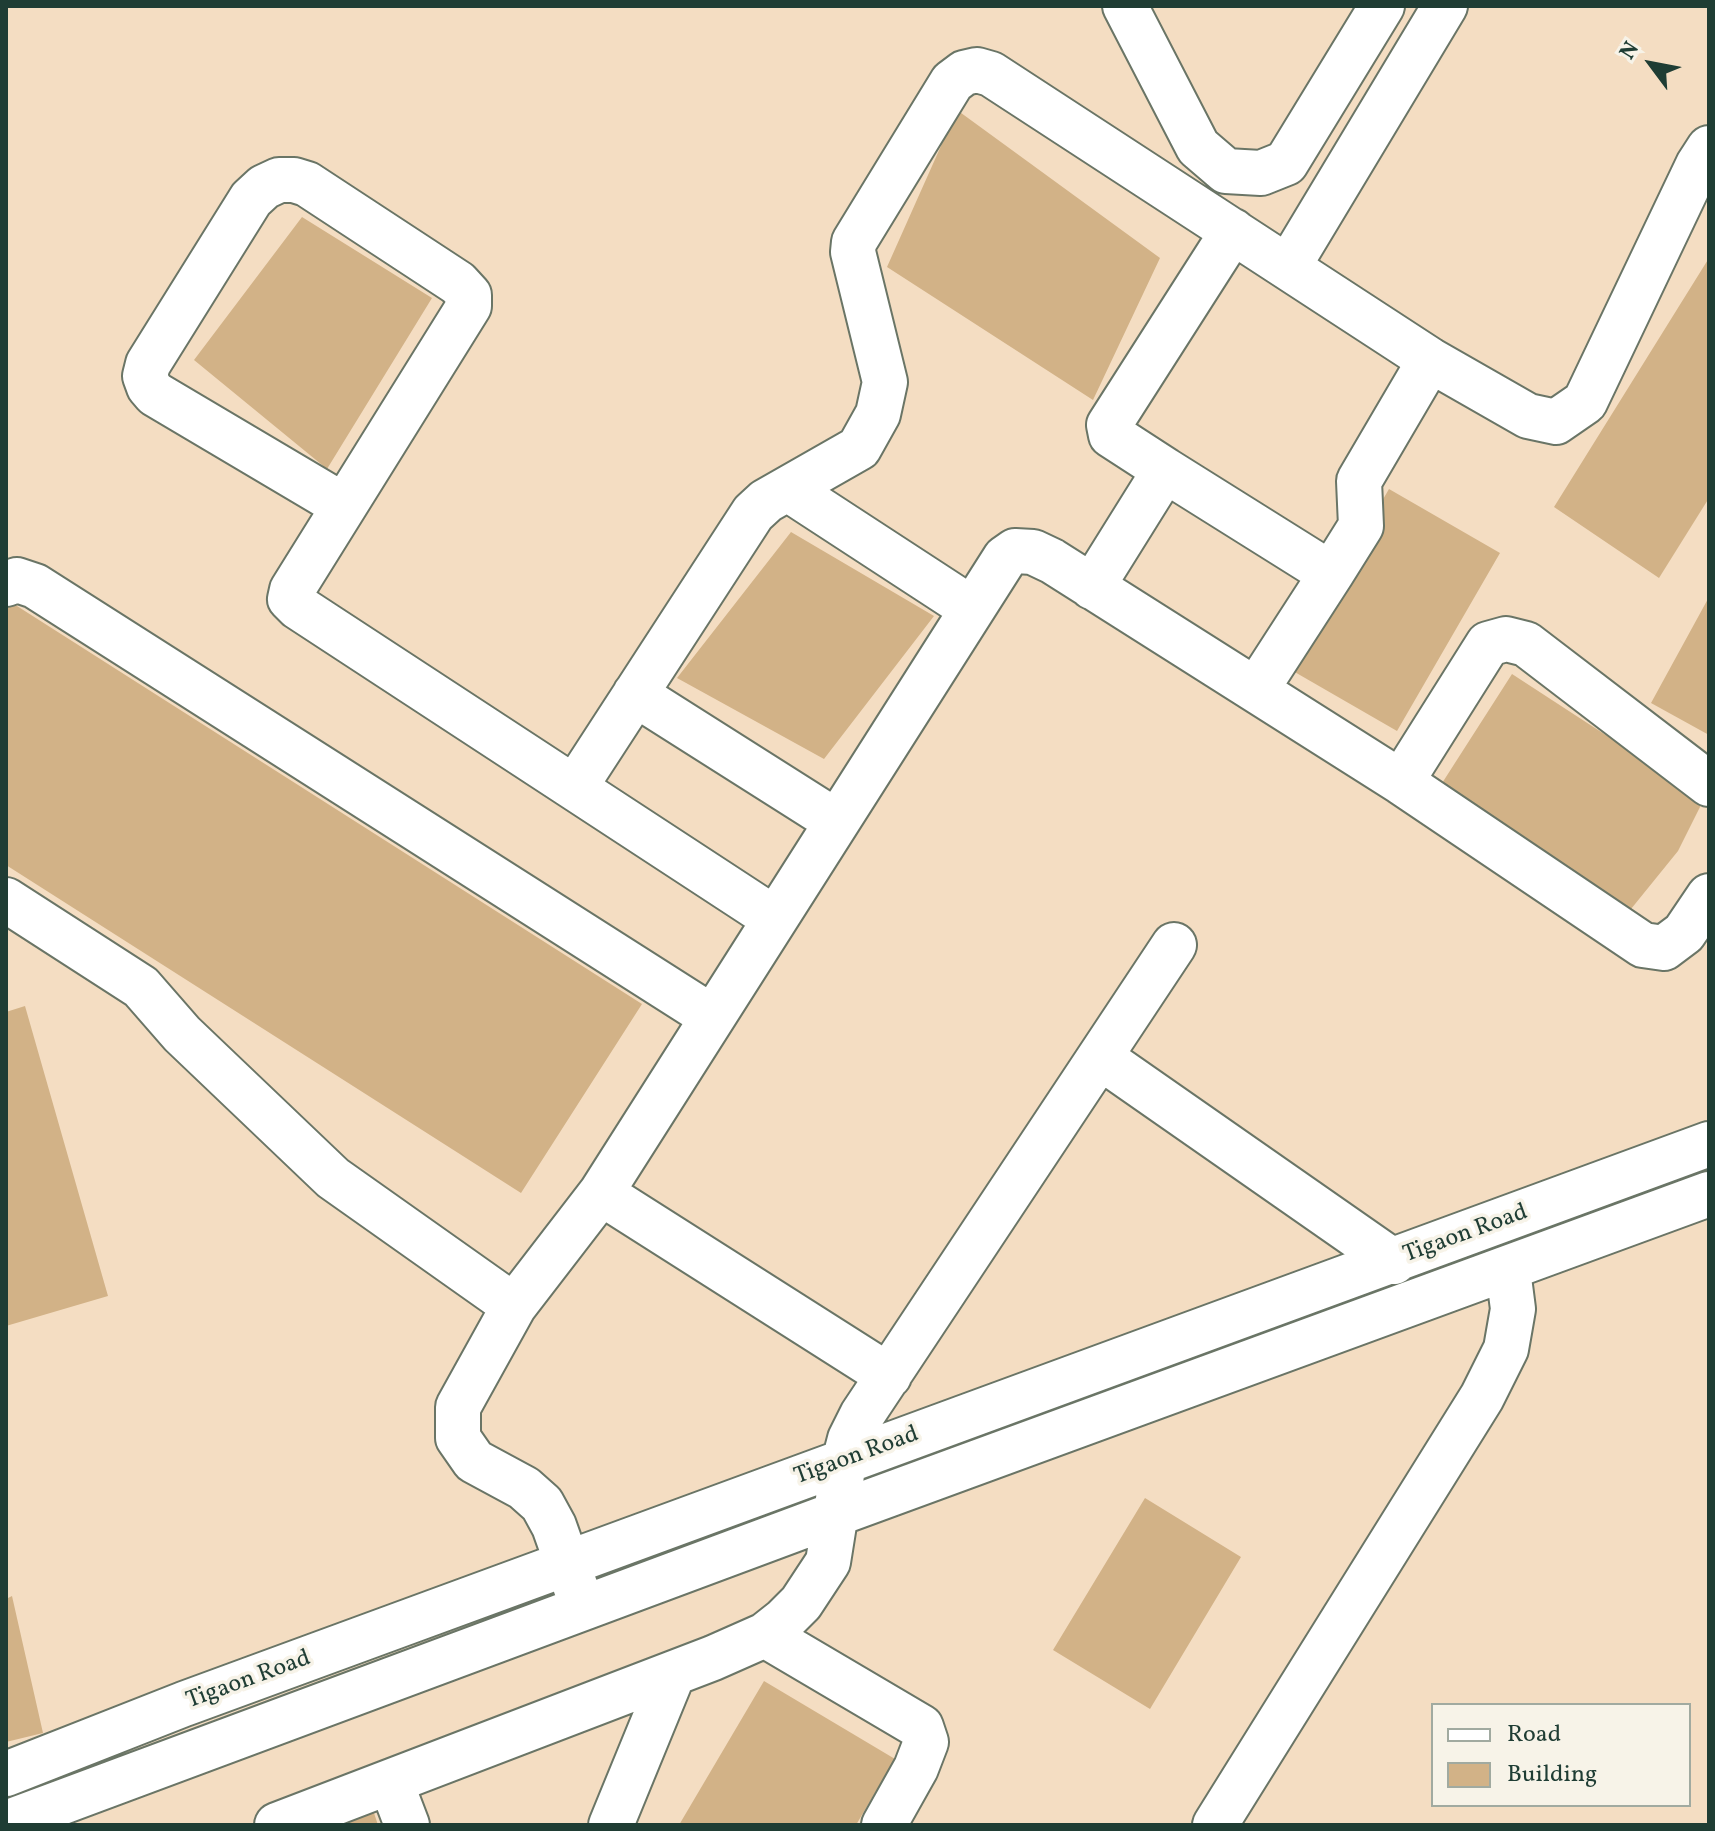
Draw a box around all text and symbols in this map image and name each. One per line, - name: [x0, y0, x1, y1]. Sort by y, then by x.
- north arrow: [1611, 24, 1691, 104]
- text: N: [1613, 36, 1648, 66]
- street label: Tigaon Road: [1400, 1199, 1532, 1271]
- street label: Tigaon Road: [791, 1421, 923, 1493]
- street label: Tigaon Road: [183, 1645, 315, 1717]
- legend: [1431, 1703, 1691, 1807]
- text: Road: [1507, 1718, 1561, 1752]
- text: Building: [1507, 1758, 1597, 1792]

